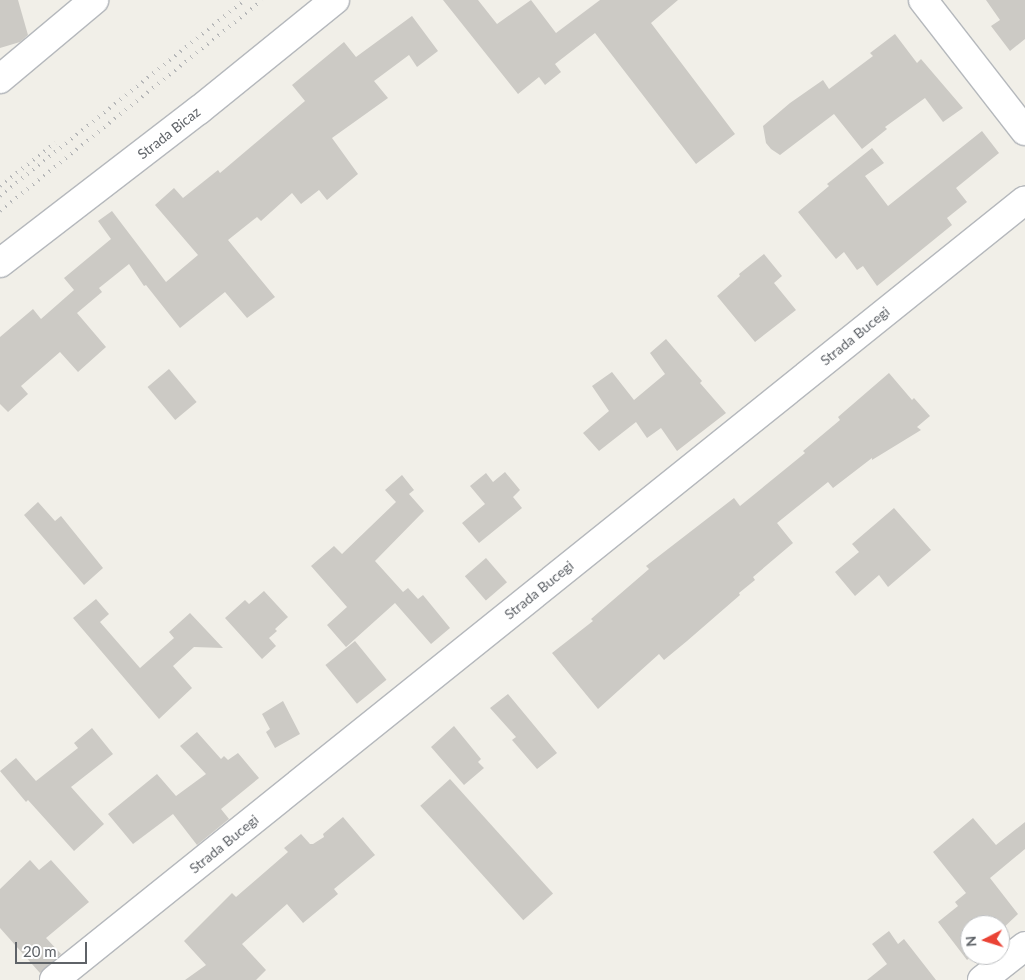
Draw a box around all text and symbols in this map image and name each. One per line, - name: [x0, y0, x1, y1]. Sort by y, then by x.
- street label: Strada Bicaz: [134, 103, 204, 163]
- street label: Strada Bucegi: [817, 303, 893, 369]
- street label: Strada Bucegi: [501, 557, 577, 623]
- street label: Strada Bucegi: [186, 811, 262, 877]
- north arrow: [960, 915, 1010, 965]
- scale bar: [18, 932, 90, 964]
- text: N: [962, 935, 979, 947]
- text: 20 m: [23, 942, 57, 960]

